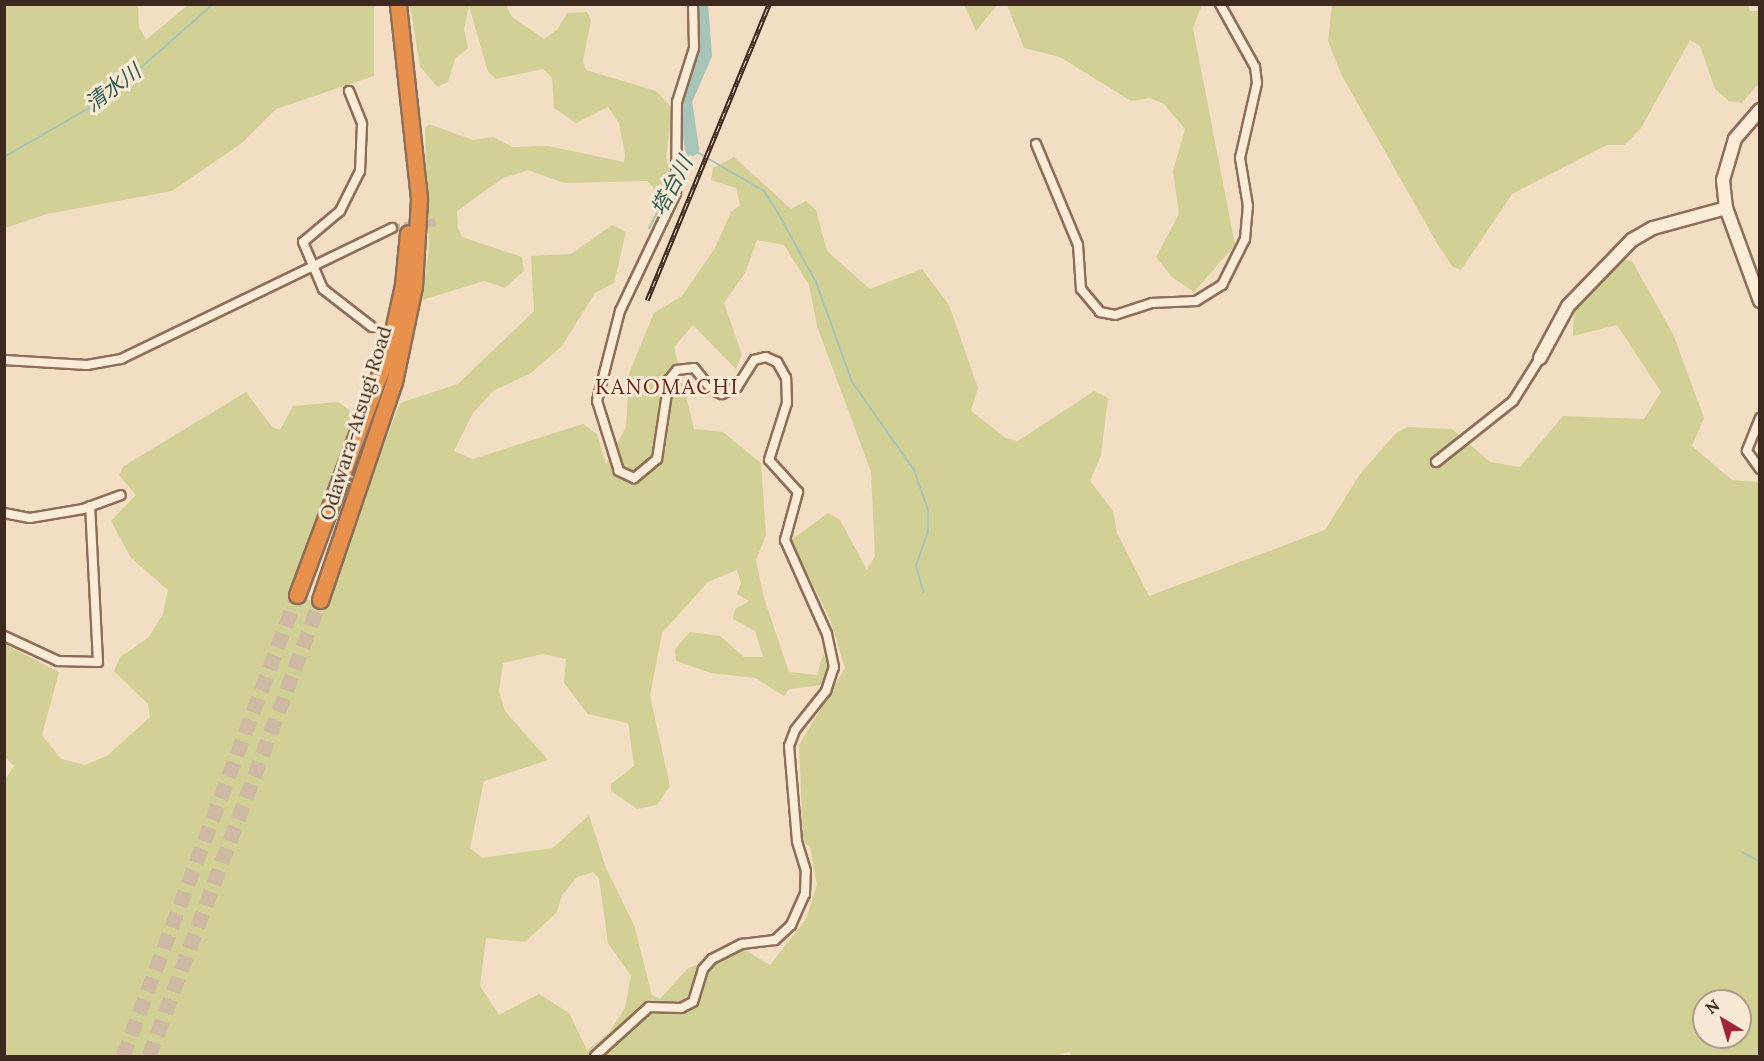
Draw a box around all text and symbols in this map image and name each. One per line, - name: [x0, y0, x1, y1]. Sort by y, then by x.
- water label: 清水川: [80, 59, 146, 117]
- water label: 塔台川: [646, 152, 698, 220]
- street label: Odawara-Atsugi Road: [314, 323, 396, 523]
- district label: KANOMACHI: [595, 374, 739, 400]
- north arrow: [1692, 989, 1752, 1049]
- text: N: [1701, 995, 1723, 1018]

